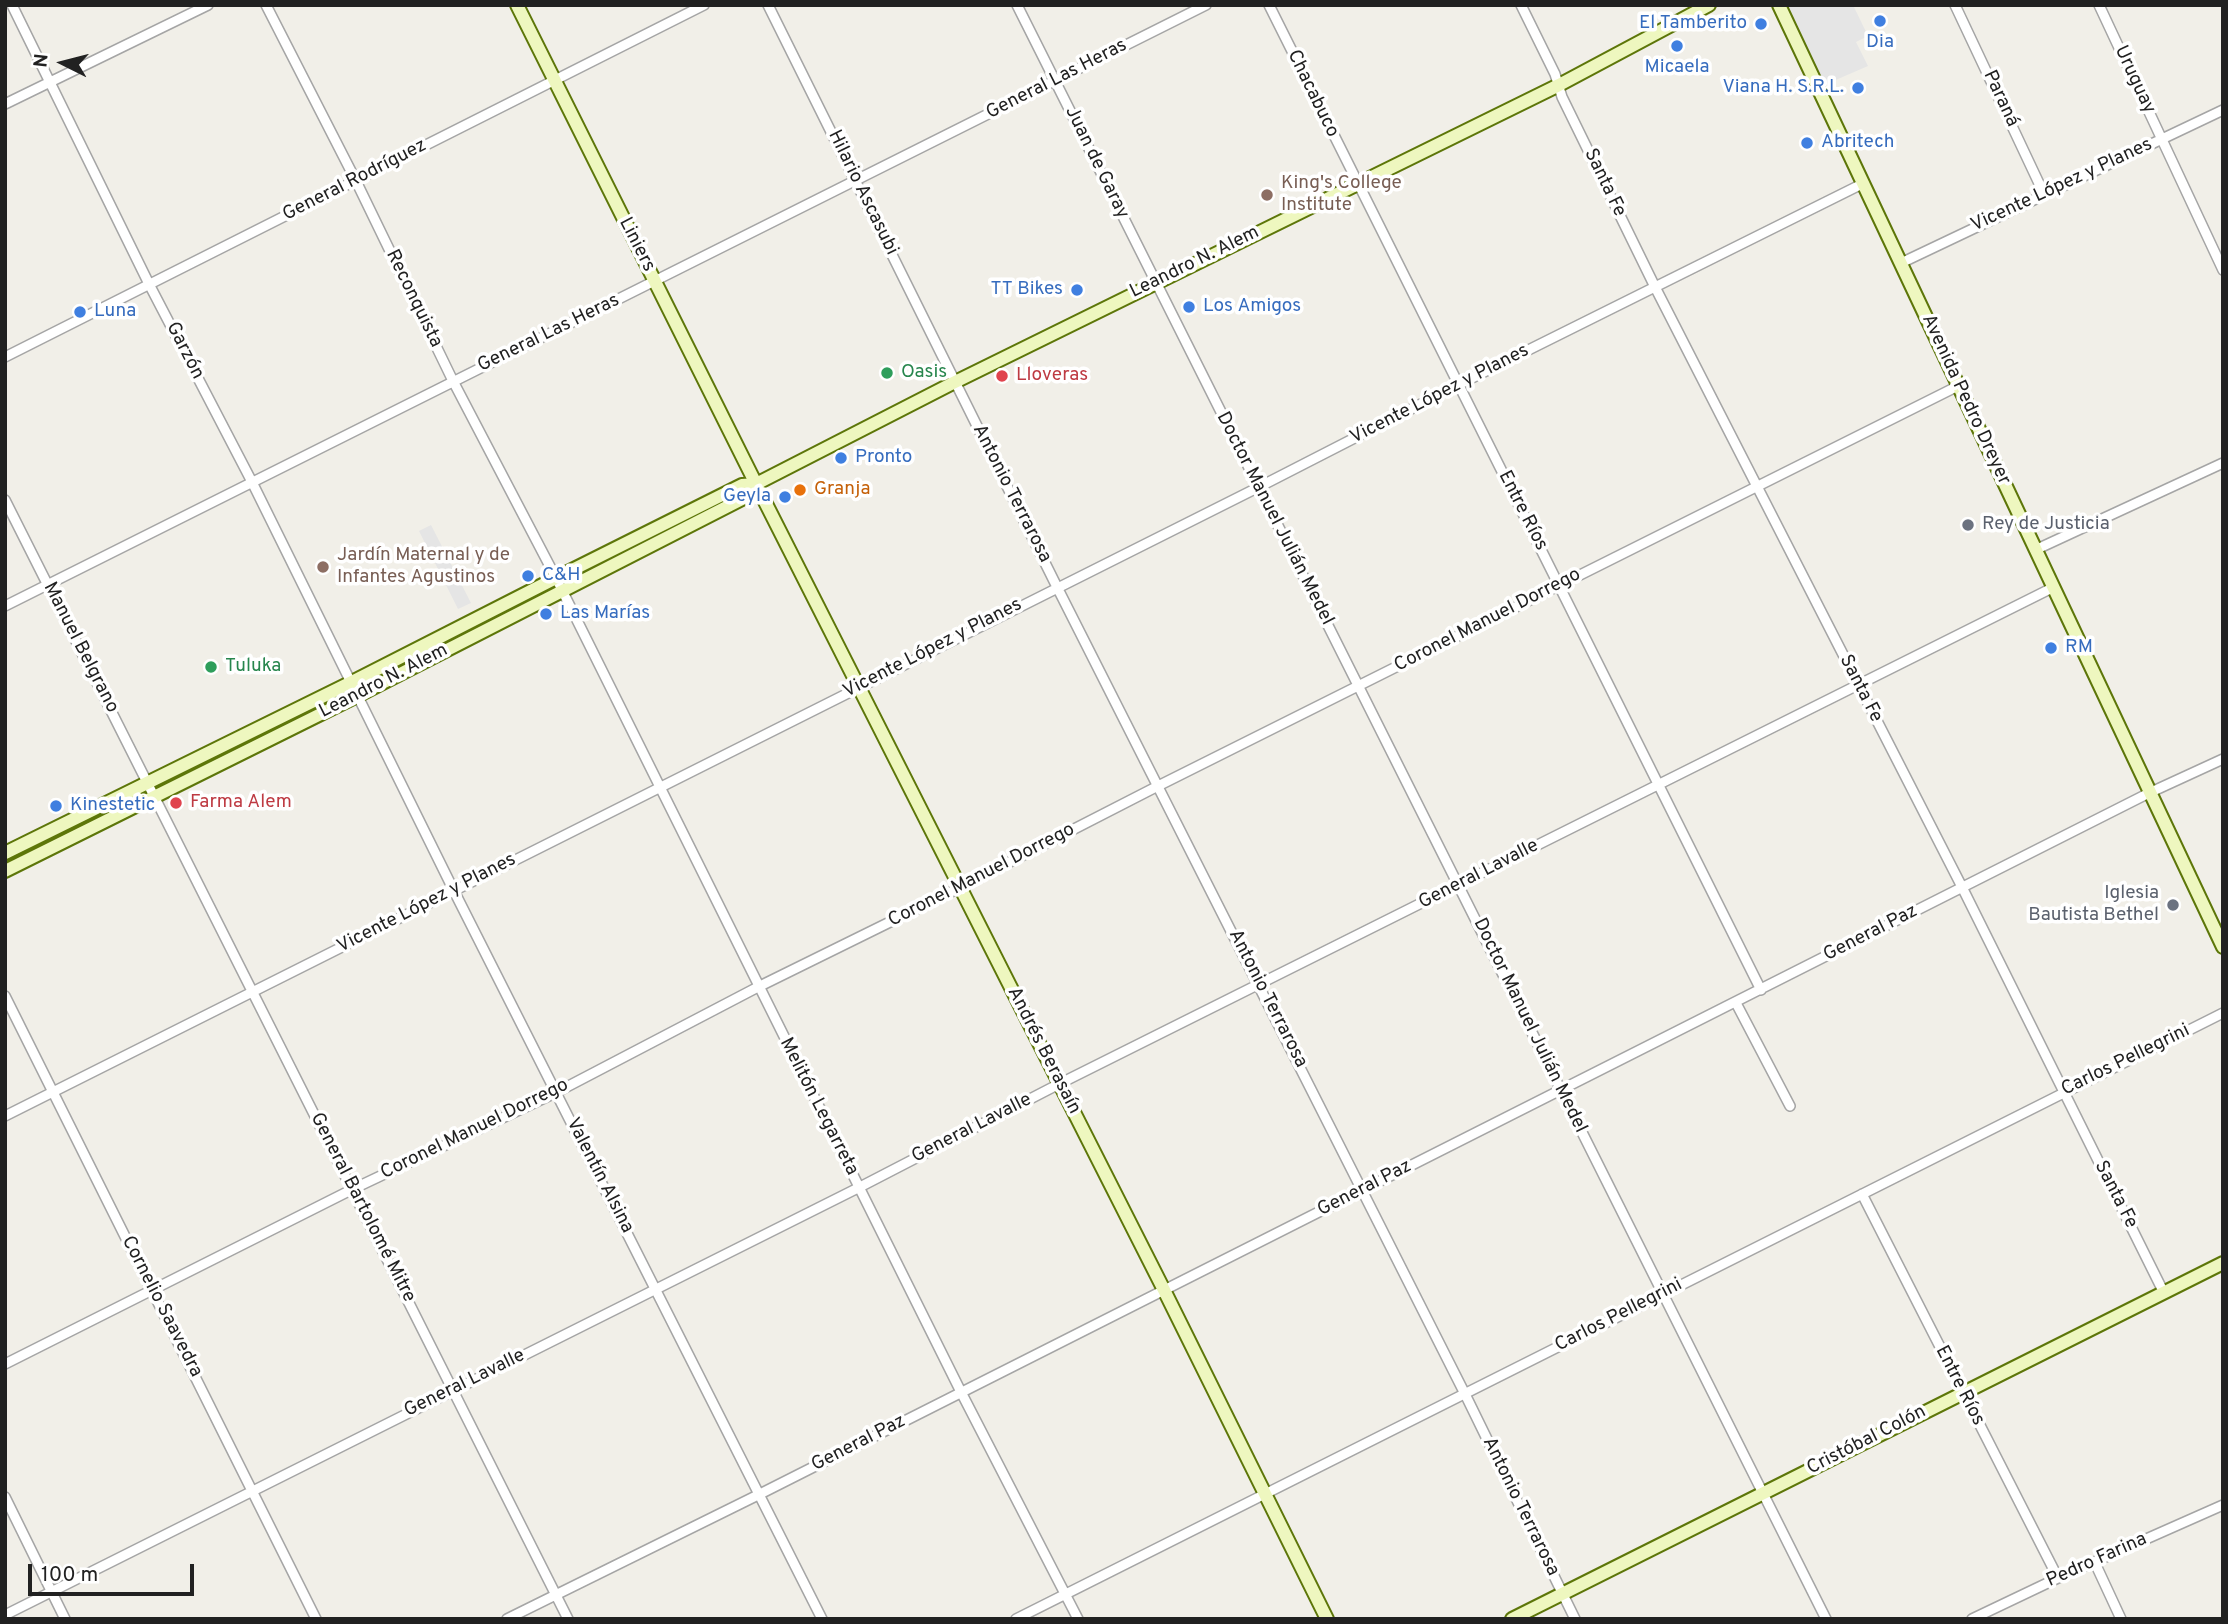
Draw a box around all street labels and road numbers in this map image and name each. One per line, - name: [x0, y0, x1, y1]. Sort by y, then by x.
- street label: General Las Heras: [983, 35, 1131, 125]
- street label: Uruguay: [2108, 42, 2160, 118]
- street label: Chacabuco: [1281, 47, 1343, 141]
- street label: Paraná: [1977, 67, 2023, 131]
- street label: Juan de Garay: [1059, 103, 1133, 223]
- street label: Hilario Ascasubi: [822, 127, 902, 259]
- street label: Vicente López y Planes: [1968, 134, 2156, 238]
- street label: General Rodríguez: [279, 135, 431, 227]
- street label: Santa Fe: [1578, 145, 1630, 221]
- street label: Liniers: [613, 214, 659, 276]
- street label: Leandro N. Alem: [1127, 222, 1263, 304]
- street label: Reconquista: [380, 246, 446, 352]
- street label: General Las Heras: [474, 290, 624, 378]
- street label: Avenida Pedro Dreyer: [1915, 311, 2015, 489]
- street label: Garzón: [160, 319, 208, 383]
- street label: Vicente López y Planes: [1347, 340, 1533, 450]
- street label: Doctor Manuel Julián Medel: [1210, 409, 1338, 629]
- street label: Antonio Terrarosa: [966, 421, 1056, 567]
- street label: Entre Ríos: [1492, 467, 1552, 555]
- street label: Coronel Manuel Dorrego: [1391, 564, 1585, 678]
- street label: Manuel Belgrano: [37, 579, 123, 717]
- street label: Vicente López y Planes: [840, 594, 1026, 704]
- street label: Leandro N. Alem: [316, 640, 452, 724]
- street label: Santa Fe: [1833, 651, 1887, 727]
- street label: Coronel Manuel Dorrego: [885, 819, 1079, 933]
- street label: General Lavalle: [1415, 835, 1543, 915]
- street label: Vicente López y Planes: [334, 849, 520, 959]
- street label: General Paz: [1820, 901, 1922, 967]
- street label: Doctor Manuel Julián Medel: [1467, 915, 1591, 1137]
- street label: Antonio Terrarosa: [1222, 926, 1312, 1072]
- street label: Andrés Berasaín: [1001, 984, 1085, 1118]
- street label: Carlos Pellegrini: [2058, 1020, 2194, 1102]
- street label: Melitón Legarreta: [773, 1034, 863, 1180]
- street label: Coronel Manuel Dorrego: [377, 1075, 573, 1185]
- street label: General Lavalle: [908, 1089, 1036, 1169]
- street label: General Bartolomé Mitre: [304, 1109, 420, 1307]
- street label: Valentín Alsina: [560, 1115, 638, 1237]
- street label: General Paz: [1314, 1156, 1416, 1222]
- street label: Santa Fe: [2088, 1157, 2142, 1233]
- street label: Cornelio Saavedra: [116, 1233, 206, 1381]
- street label: Carlos Pellegrini: [1552, 1274, 1686, 1358]
- street label: Entre Ríos: [1929, 1342, 1989, 1430]
- street label: General Lavalle: [401, 1345, 529, 1423]
- street label: Cristóbal Colón: [1804, 1401, 1930, 1481]
- street label: General Paz: [808, 1411, 910, 1477]
- street label: Antonio Terrarosa: [1476, 1434, 1564, 1580]
- street label: Pedro Farina: [2043, 1529, 2151, 1593]

